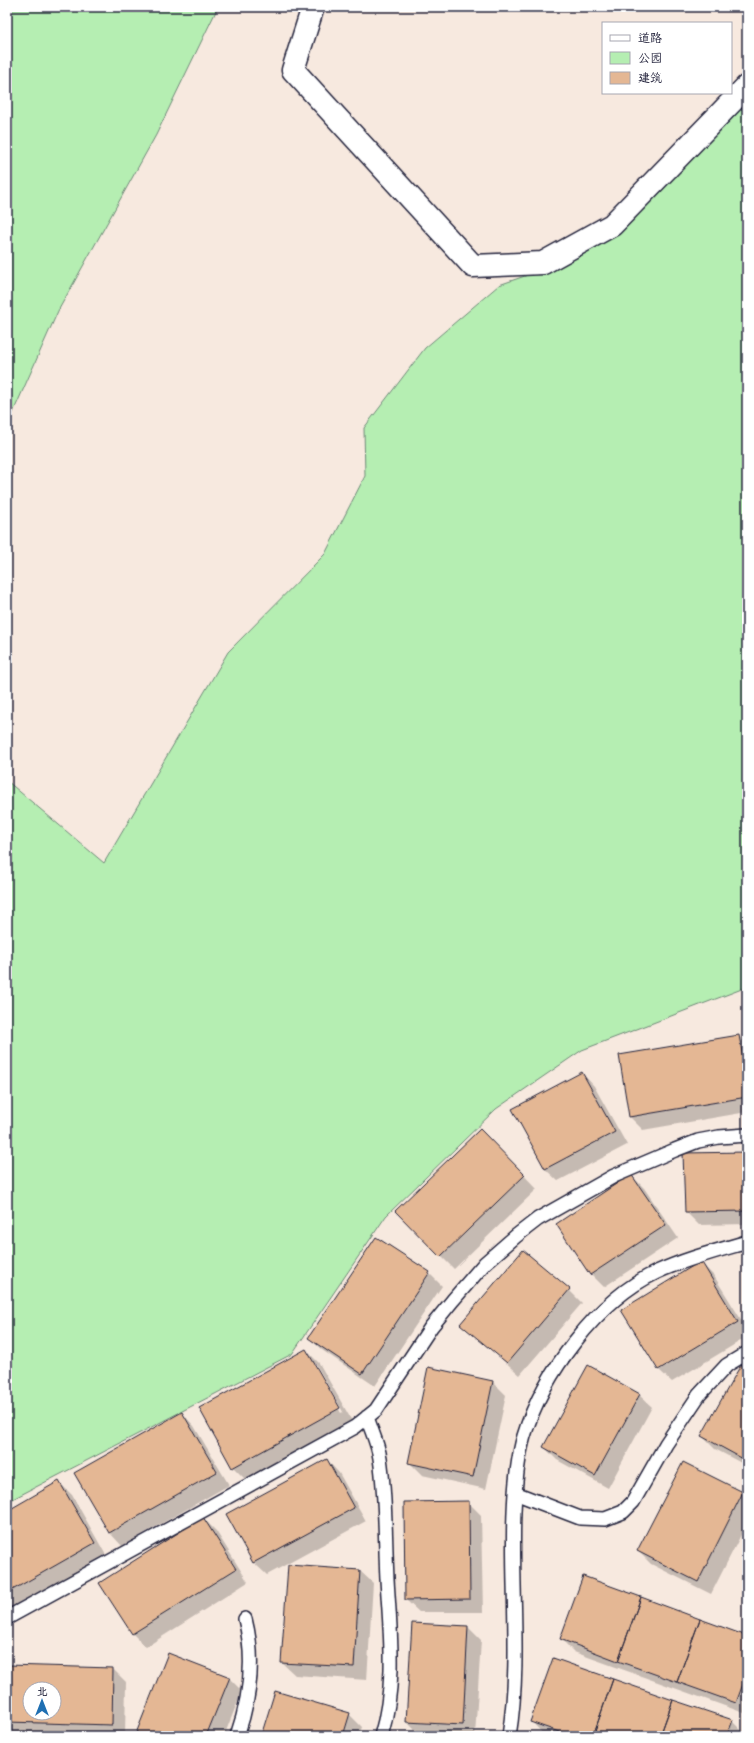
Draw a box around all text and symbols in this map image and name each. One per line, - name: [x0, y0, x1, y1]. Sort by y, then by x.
- legend: [602, 22, 732, 94]
- text: 道路: [638, 31, 662, 45]
- text: 公园: [638, 51, 662, 65]
- text: 建筑: [638, 71, 662, 85]
- north arrow: [22, 1681, 62, 1721]
- text: 北: [37, 1685, 48, 1698]

